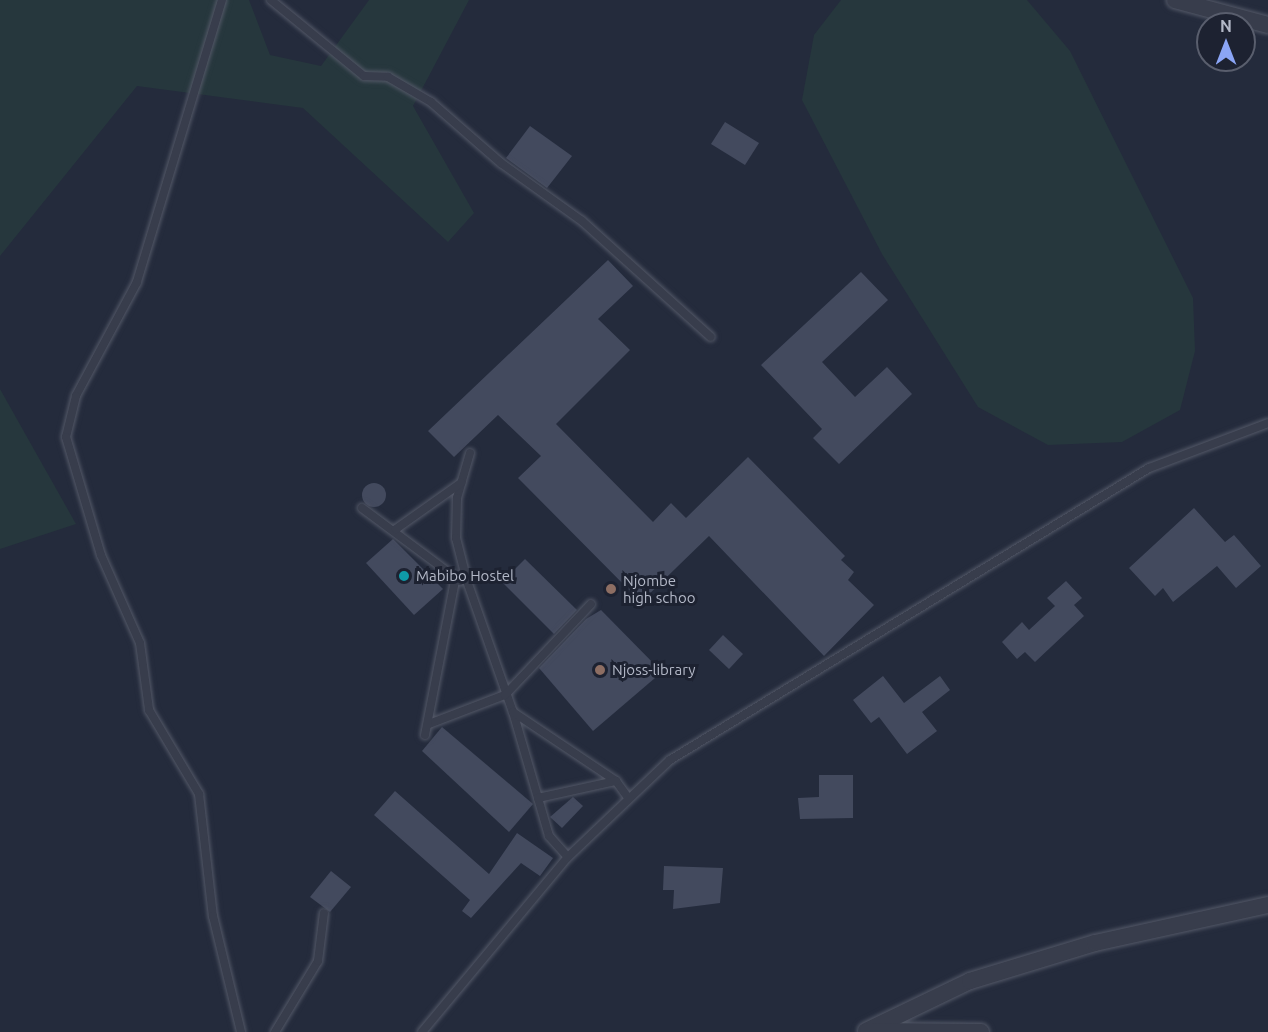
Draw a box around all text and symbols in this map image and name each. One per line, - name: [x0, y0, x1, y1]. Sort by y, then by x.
- north arrow: [1196, 12, 1256, 72]
- text: N: [1220, 17, 1232, 35]
- place label: Mabibo Hostel: [416, 567, 514, 585]
- marker: Mabibo Hostel: [397, 569, 411, 583]
- place label: Njombe high schoo: [623, 571, 695, 606]
- marker: Njombe high schoo: [604, 582, 618, 596]
- place label: Njoss-library: [612, 661, 695, 679]
- marker: Njoss-library: [593, 663, 607, 677]

